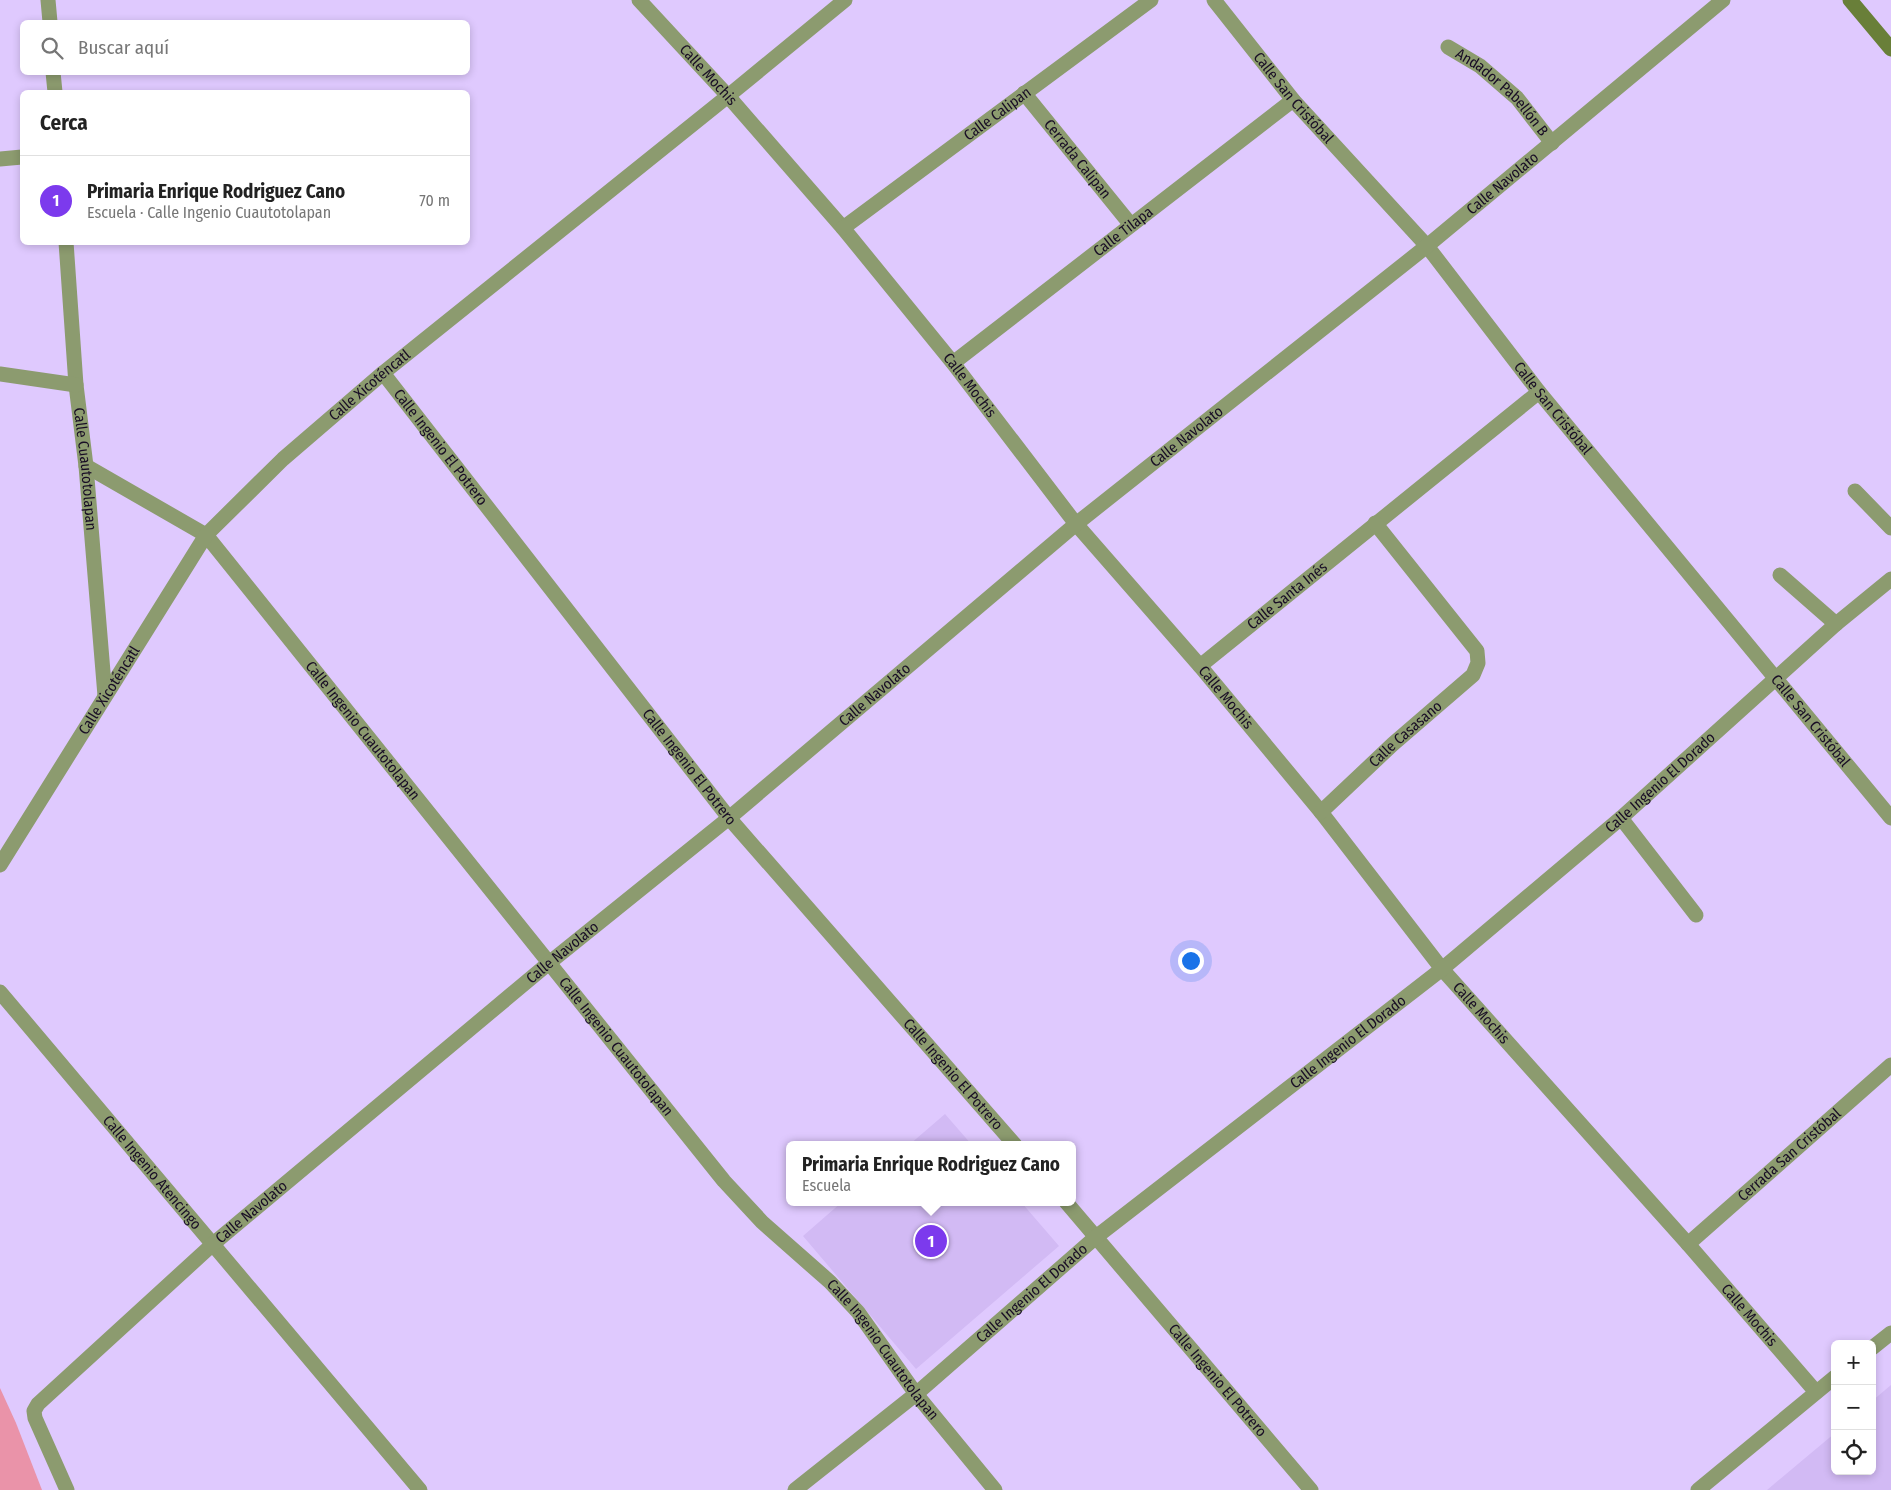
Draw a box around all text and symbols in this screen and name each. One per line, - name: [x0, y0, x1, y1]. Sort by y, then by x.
- search box: [20, 20, 470, 75]
- icon: search: [38, 34, 66, 62]
- text: Buscar aquí: [78, 36, 169, 59]
- street label: Calle Mochis: [676, 41, 741, 109]
- street label: Andador Pabellón B: [1452, 45, 1552, 139]
- street label: Calle San Cristóbal: [1250, 48, 1337, 147]
- street label: Calle Calipan: [960, 83, 1034, 145]
- text: Cerca: [40, 110, 88, 136]
- street label: Cerrada Calipan: [1040, 116, 1115, 202]
- street label: Calle Navolato: [1463, 148, 1542, 218]
- text: Primaria Enrique Rodriguez Cano: [87, 180, 345, 203]
- text: 1: [53, 191, 59, 210]
- text: 70 m: [419, 191, 450, 210]
- text: Escuela · Calle Ingenio Cuautotolapan: [87, 203, 331, 222]
- street label: Calle Tilapa: [1090, 203, 1157, 260]
- street label: Calle Xicoténcatl: [325, 346, 414, 425]
- street label: Calle Mochis: [939, 349, 1000, 421]
- street label: Calle San Cristóbal: [1510, 358, 1596, 458]
- street label: Calle Ingenio El Potrero: [390, 386, 492, 509]
- street label: Calle Navolato: [1146, 402, 1227, 471]
- street label: Calle Cuautotolapan: [70, 407, 100, 531]
- street label: Calle Santa Inés: [1243, 558, 1331, 633]
- street label: Calle Xicoténcatl: [75, 643, 143, 738]
- street label: Calle Ingenio Cuautotolapan: [302, 658, 424, 803]
- street label: Calle Navolato: [835, 659, 914, 730]
- street label: Calle Mochis: [1195, 662, 1257, 733]
- street label: Calle San Cristóbal: [1767, 671, 1854, 770]
- street label: Calle Casasano: [1365, 697, 1446, 771]
- street label: Calle Ingenio El Potrero: [639, 705, 740, 829]
- street label: Calle Ingenio El Dorado: [1601, 728, 1719, 837]
- street label: Calle Navolato: [522, 918, 602, 987]
- your location: [1178, 948, 1204, 974]
- street label: Calle Ingenio Cuautotolapan: [555, 973, 677, 1119]
- street label: Calle Mochis: [1449, 978, 1514, 1047]
- street label: Calle Ingenio El Dorado: [1286, 991, 1410, 1092]
- street label: Calle Ingenio El Potrero: [899, 1015, 1007, 1134]
- street label: Cerrada San Cristóbal: [1734, 1104, 1845, 1205]
- street label: Calle Ingenio Atencingo: [99, 1112, 205, 1233]
- popup: [786, 1141, 1076, 1206]
- text: Primaria Enrique Rodriguez Cano: [802, 1153, 1060, 1176]
- text: Escuela: [802, 1176, 851, 1195]
- street label: Calle Navolato: [212, 1177, 291, 1247]
- pin: 1: [915, 1222, 947, 1260]
- street label: Calle Ingenio El Dorado: [972, 1240, 1091, 1346]
- street label: Calle Ingenio Cuautotolapan: [823, 1276, 943, 1424]
- street label: Calle Mochis: [1718, 1280, 1781, 1350]
- street label: Calle Ingenio El Potrero: [1165, 1320, 1271, 1440]
- map controls: [1831, 1340, 1876, 1475]
- button: +: [1831, 1340, 1876, 1385]
- button: −: [1831, 1385, 1876, 1430]
- button: locate: [1831, 1430, 1876, 1475]

